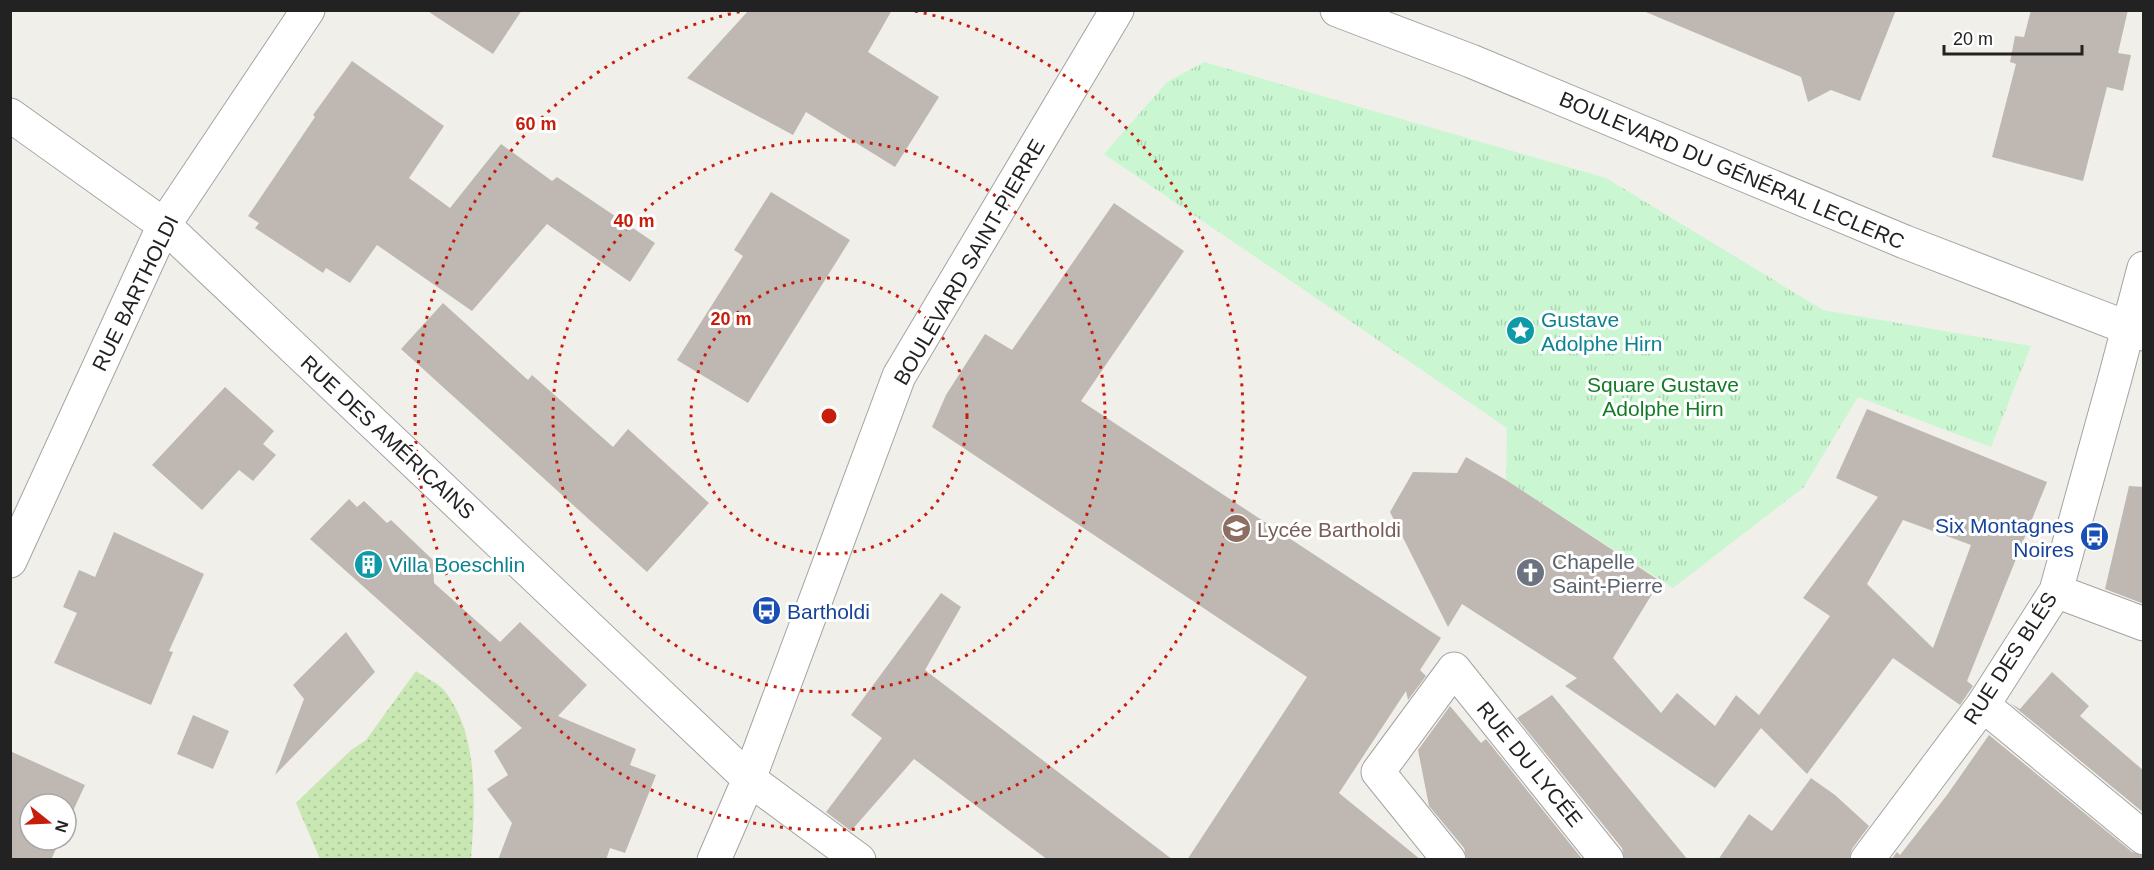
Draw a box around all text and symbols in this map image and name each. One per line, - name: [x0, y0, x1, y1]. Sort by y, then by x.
- scale bar: [1944, 18, 2082, 56]
- text: 20 m: [1953, 29, 1993, 49]
- street label: BOULEVARD DU GÉNÉRAL LECLERC: [1556, 87, 1908, 253]
- text: 60 m: [515, 114, 557, 134]
- street label: BOULEVARD SAINT-PIERRE: [889, 135, 1049, 389]
- text: 40 m: [613, 211, 655, 231]
- street label: RUE BARTHOLDI: [87, 212, 183, 374]
- place label: Gustave Adolphe Hirn: [1541, 308, 1662, 355]
- text: 20 m: [710, 309, 752, 329]
- place icon: Gustave Adolphe Hirn: [1504, 315, 1536, 347]
- street label: RUE DES AMÉRICAINS: [297, 351, 479, 523]
- park label: Square Gustave Adolphe Hirn: [1587, 373, 1739, 420]
- centre of rings: [819, 406, 839, 426]
- school or university icon: Lycée Bartholdi: [1220, 513, 1252, 545]
- place label: Six Montagnes Noires: [1935, 514, 2074, 561]
- place label: Lycée Bartholdi: [1257, 518, 1401, 541]
- bus stop icon: Six Montagnes Noires: [2079, 521, 2111, 553]
- building icon: Villa Boeschlin: [352, 548, 384, 580]
- place label: Chapelle Saint-Pierre: [1552, 550, 1663, 597]
- place label: Villa Boeschlin: [389, 553, 525, 576]
- church icon: Chapelle Saint-Pierre: [1515, 557, 1547, 589]
- street label: RUE DES BLÉS: [1959, 588, 2061, 728]
- bus stop icon: Bartholdi: [750, 595, 782, 627]
- place label: Bartholdi: [787, 600, 870, 623]
- street label: RUE DU LYCÉE: [1473, 697, 1587, 831]
- north arrow: [18, 792, 78, 852]
- text: N: [52, 818, 72, 835]

